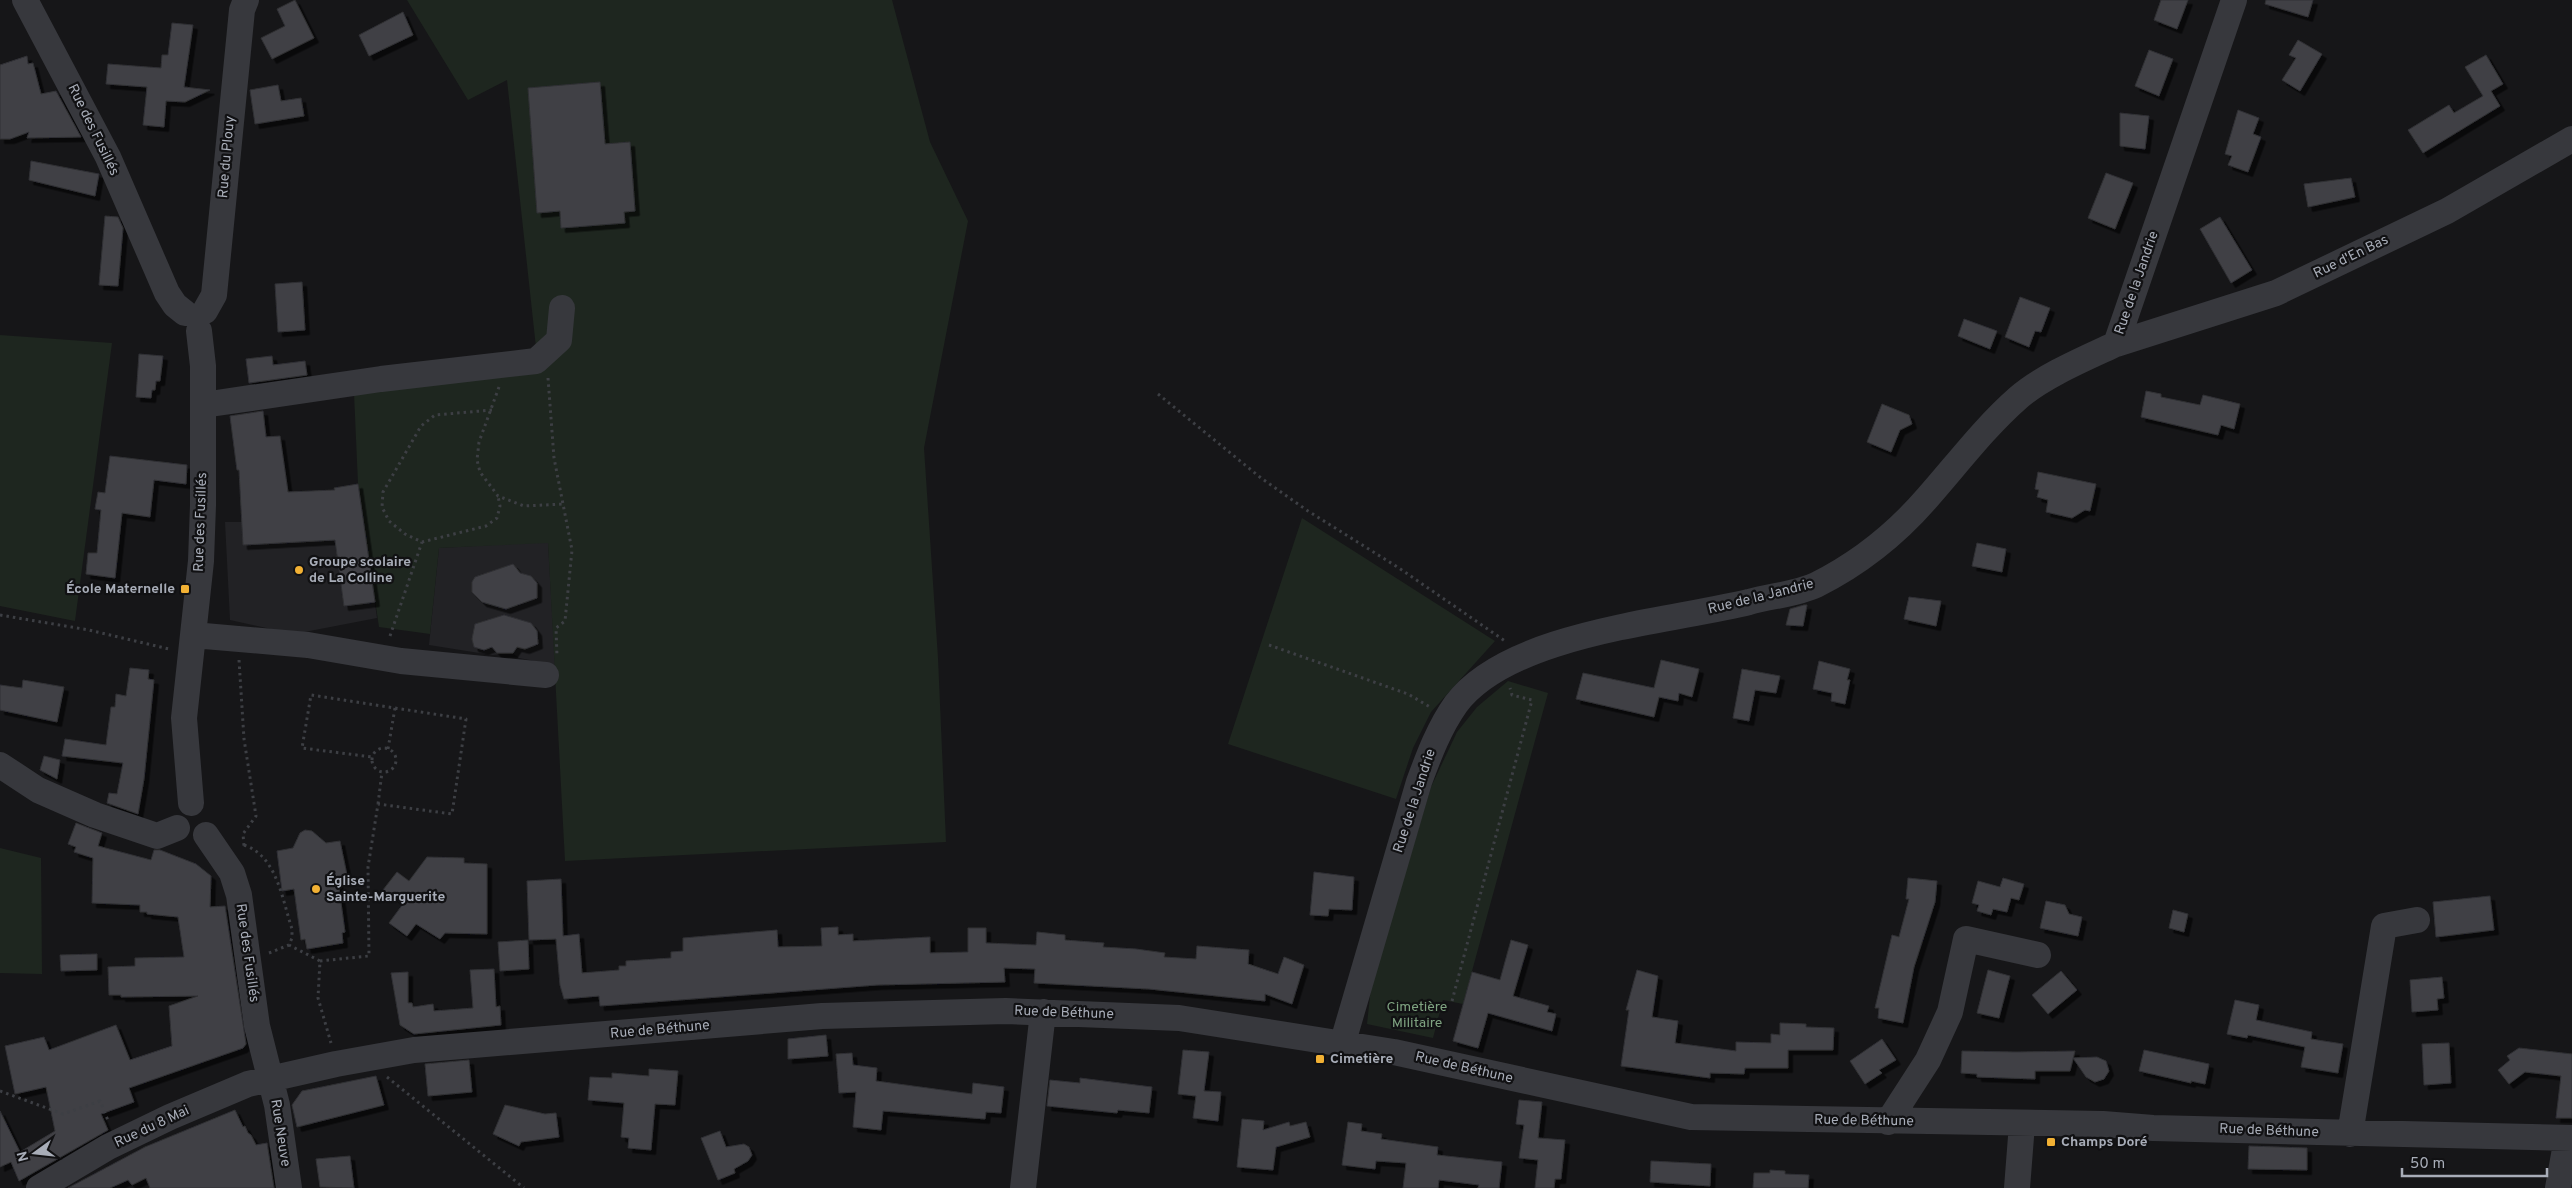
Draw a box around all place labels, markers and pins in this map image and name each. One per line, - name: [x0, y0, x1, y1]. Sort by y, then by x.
- place label: Groupe scolaire de La Colline: [309, 554, 411, 587]
- marker: Groupe scolaire de La Colline: [293, 564, 305, 576]
- place label: École Maternelle: [66, 580, 175, 598]
- marker: École Maternelle: [179, 583, 191, 595]
- place label: Église Sainte-Marguerite: [326, 872, 445, 906]
- marker: Église Sainte-Marguerite: [310, 883, 322, 895]
- place label: Cimetière: [1330, 1051, 1393, 1068]
- marker: Cimetière: [1314, 1053, 1326, 1065]
- place label: Champs Doré: [2061, 1134, 2148, 1151]
- marker: Champs Doré: [2045, 1136, 2057, 1148]

